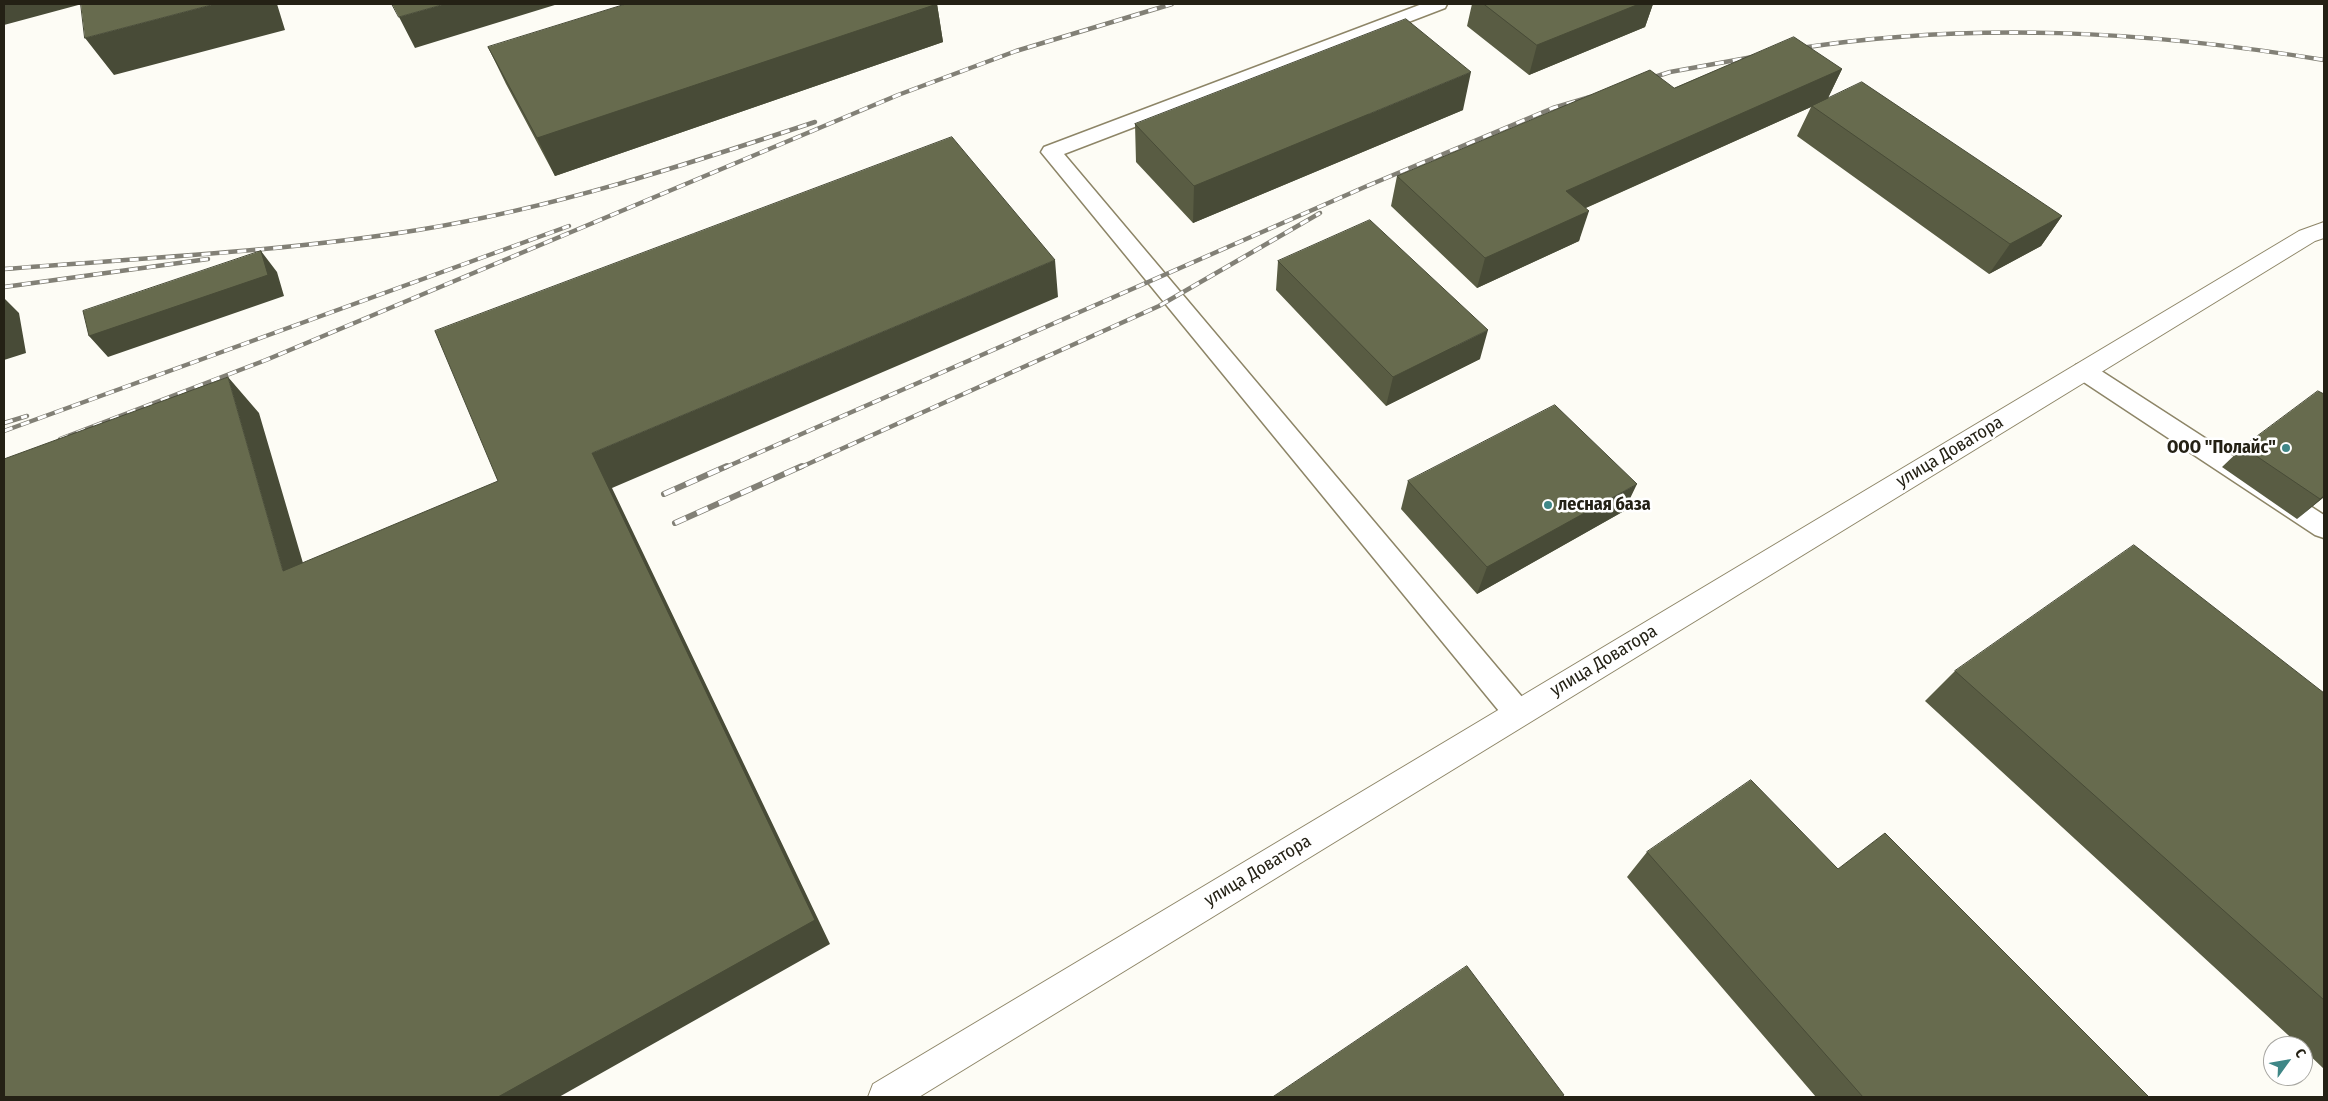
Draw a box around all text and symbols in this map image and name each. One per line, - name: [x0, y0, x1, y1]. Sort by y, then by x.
- street label: улица Доватора: [1893, 412, 2007, 492]
- place label: ООО "Полайс": [2167, 437, 2276, 459]
- marker: ООО "Полайс": [2280, 442, 2292, 454]
- place label: лесная база: [1558, 494, 1651, 516]
- marker: лесная база: [1542, 499, 1554, 511]
- street label: улица Доватора: [1547, 621, 1661, 701]
- street label: улица Доватора: [1201, 831, 1315, 911]
- north arrow: [2263, 1036, 2313, 1086]
- text: С: [2291, 1046, 2309, 1061]

